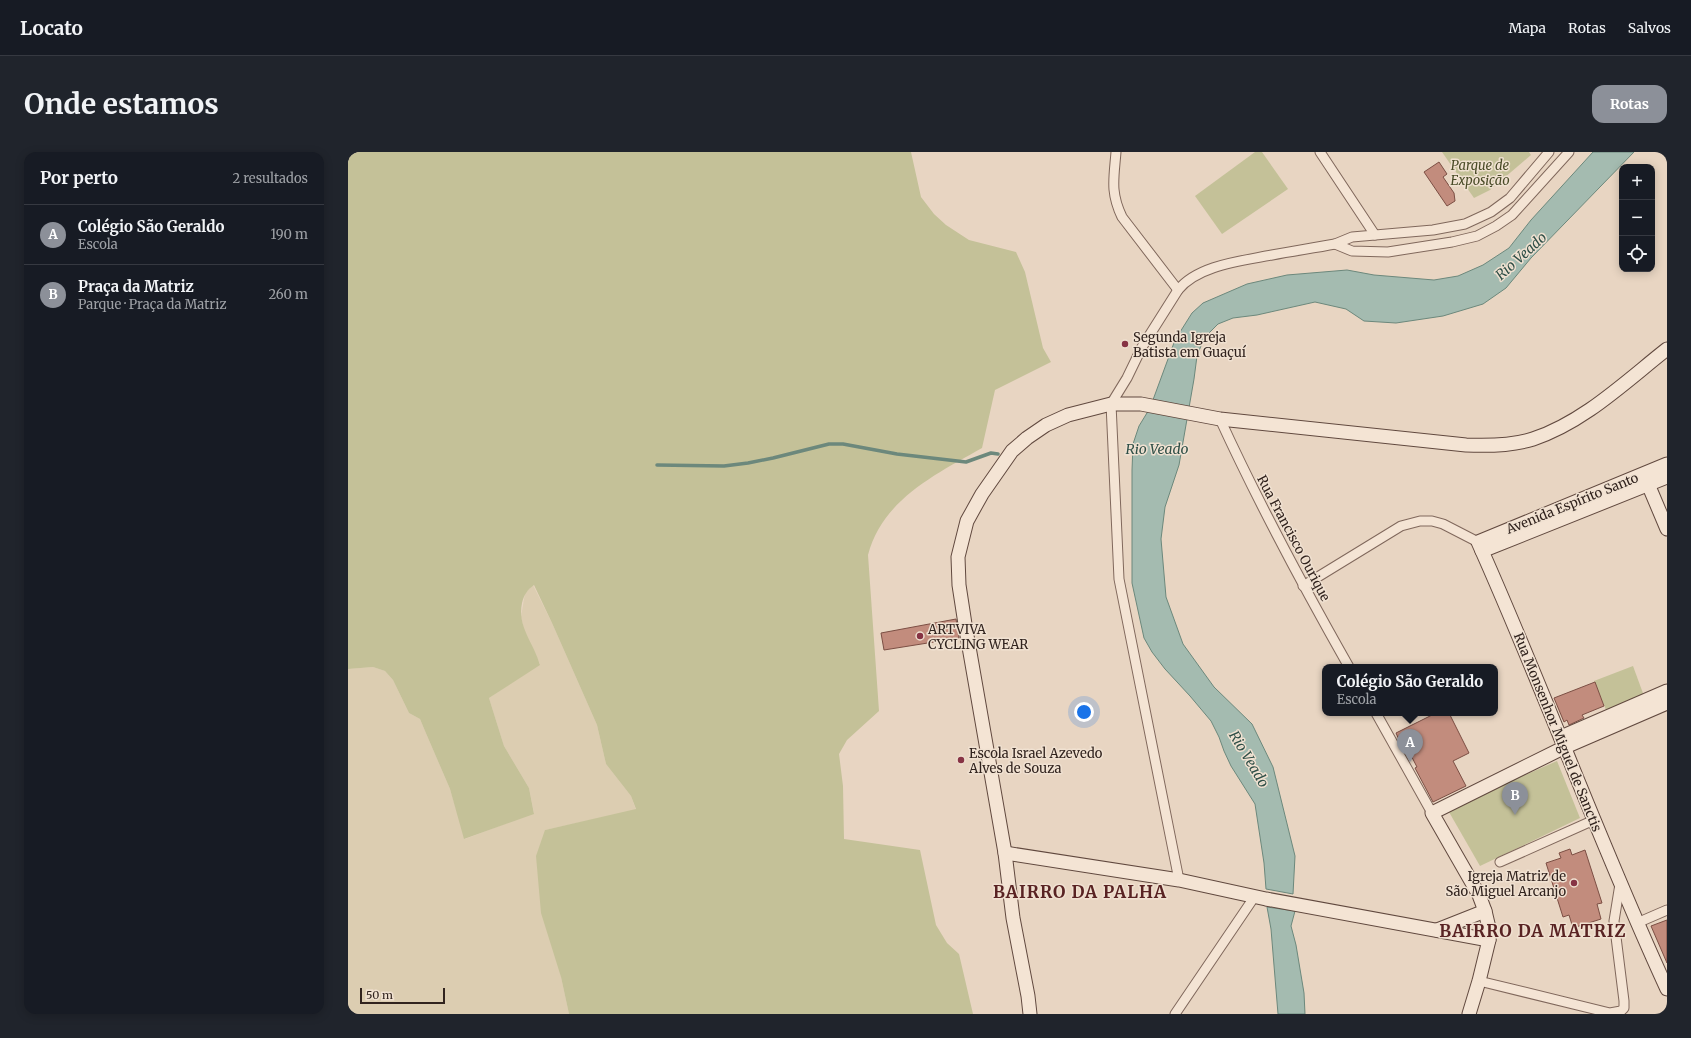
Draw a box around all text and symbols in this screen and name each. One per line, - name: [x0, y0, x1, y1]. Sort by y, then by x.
- text: Locato: [20, 16, 83, 40]
- text: Mapa: [1509, 19, 1546, 37]
- text: Rotas: [1568, 19, 1606, 37]
- text: Salvos: [1628, 19, 1671, 37]
- button: Rotas: [1592, 85, 1667, 123]
- text: Onde estamos: [24, 86, 219, 122]
- park label: Parque de Exposição: [1450, 157, 1510, 189]
- map controls: [1619, 164, 1655, 272]
- button: +: [1619, 164, 1655, 200]
- text: Por perto: [40, 167, 118, 189]
- text: 2 resultados: [232, 170, 308, 187]
- button: −: [1619, 200, 1655, 236]
- text: Colégio São Geraldo: [78, 217, 224, 236]
- text: A: [48, 226, 58, 243]
- text: 190 m: [271, 226, 308, 243]
- water label: Rio Veado: [1492, 228, 1550, 284]
- text: Escola: [78, 236, 118, 253]
- button: locate: [1619, 236, 1655, 272]
- text: Praça da Matriz: [78, 277, 194, 296]
- text: B: [48, 286, 58, 303]
- text: 260 m: [268, 286, 308, 303]
- text: Parque · Praça da Matriz: [78, 296, 226, 313]
- place label: Segunda Igreja Batista em Guaçuí: [1133, 329, 1247, 361]
- marker: Segunda Igreja Batista em Guaçuí: [1120, 339, 1130, 349]
- water label: Rio Veado: [1126, 440, 1188, 458]
- street label: Avenida Espírito Santo: [1503, 469, 1641, 538]
- street label: Rua Francisco Ourique: [1253, 472, 1334, 604]
- place label: ARTVIVA CYCLING WEAR: [927, 621, 1028, 653]
- street label: Rua Monsenhor Miguel de Sanctis: [1510, 630, 1605, 834]
- marker: ARTVIVA CYCLING WEAR: [915, 631, 925, 641]
- popup: [1322, 664, 1498, 716]
- text: Colégio São Geraldo: [1337, 672, 1483, 691]
- text: Escola: [1337, 691, 1377, 708]
- your location: [1074, 702, 1094, 722]
- water label: Rio Veado: [1225, 727, 1273, 791]
- pin: A: [1397, 729, 1423, 762]
- place label: Escola Israel Azevedo Alves de Souza: [968, 745, 1103, 777]
- marker: Escola Israel Azevedo Alves de Souza: [956, 755, 966, 765]
- pin: B: [1502, 782, 1528, 815]
- place label: Igreja Matriz de São Miguel Arcanjo: [1445, 868, 1566, 900]
- marker: Igreja Matriz de São Miguel Arcanjo: [1569, 878, 1579, 888]
- district label: BAIRRO DA PALHA: [993, 881, 1167, 903]
- district label: BAIRRO DA MATRIZ: [1439, 920, 1627, 942]
- scale bar: [360, 986, 445, 1005]
- text: 50 m: [366, 988, 393, 1002]

